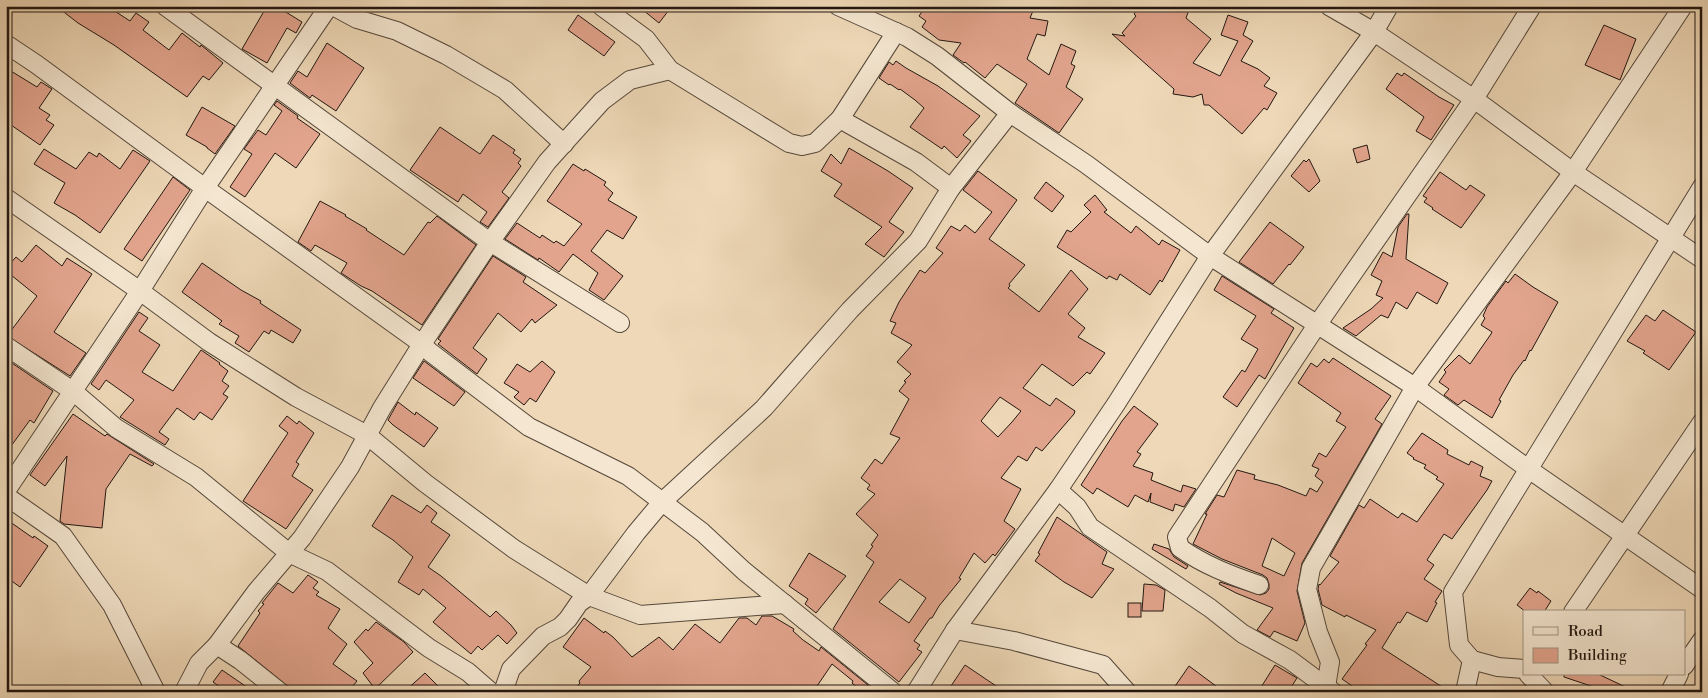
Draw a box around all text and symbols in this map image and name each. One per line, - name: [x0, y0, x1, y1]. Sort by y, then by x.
- legend: [1523, 610, 1686, 676]
- text: Road: [1568, 622, 1603, 641]
- text: Building: [1567, 646, 1627, 665]

